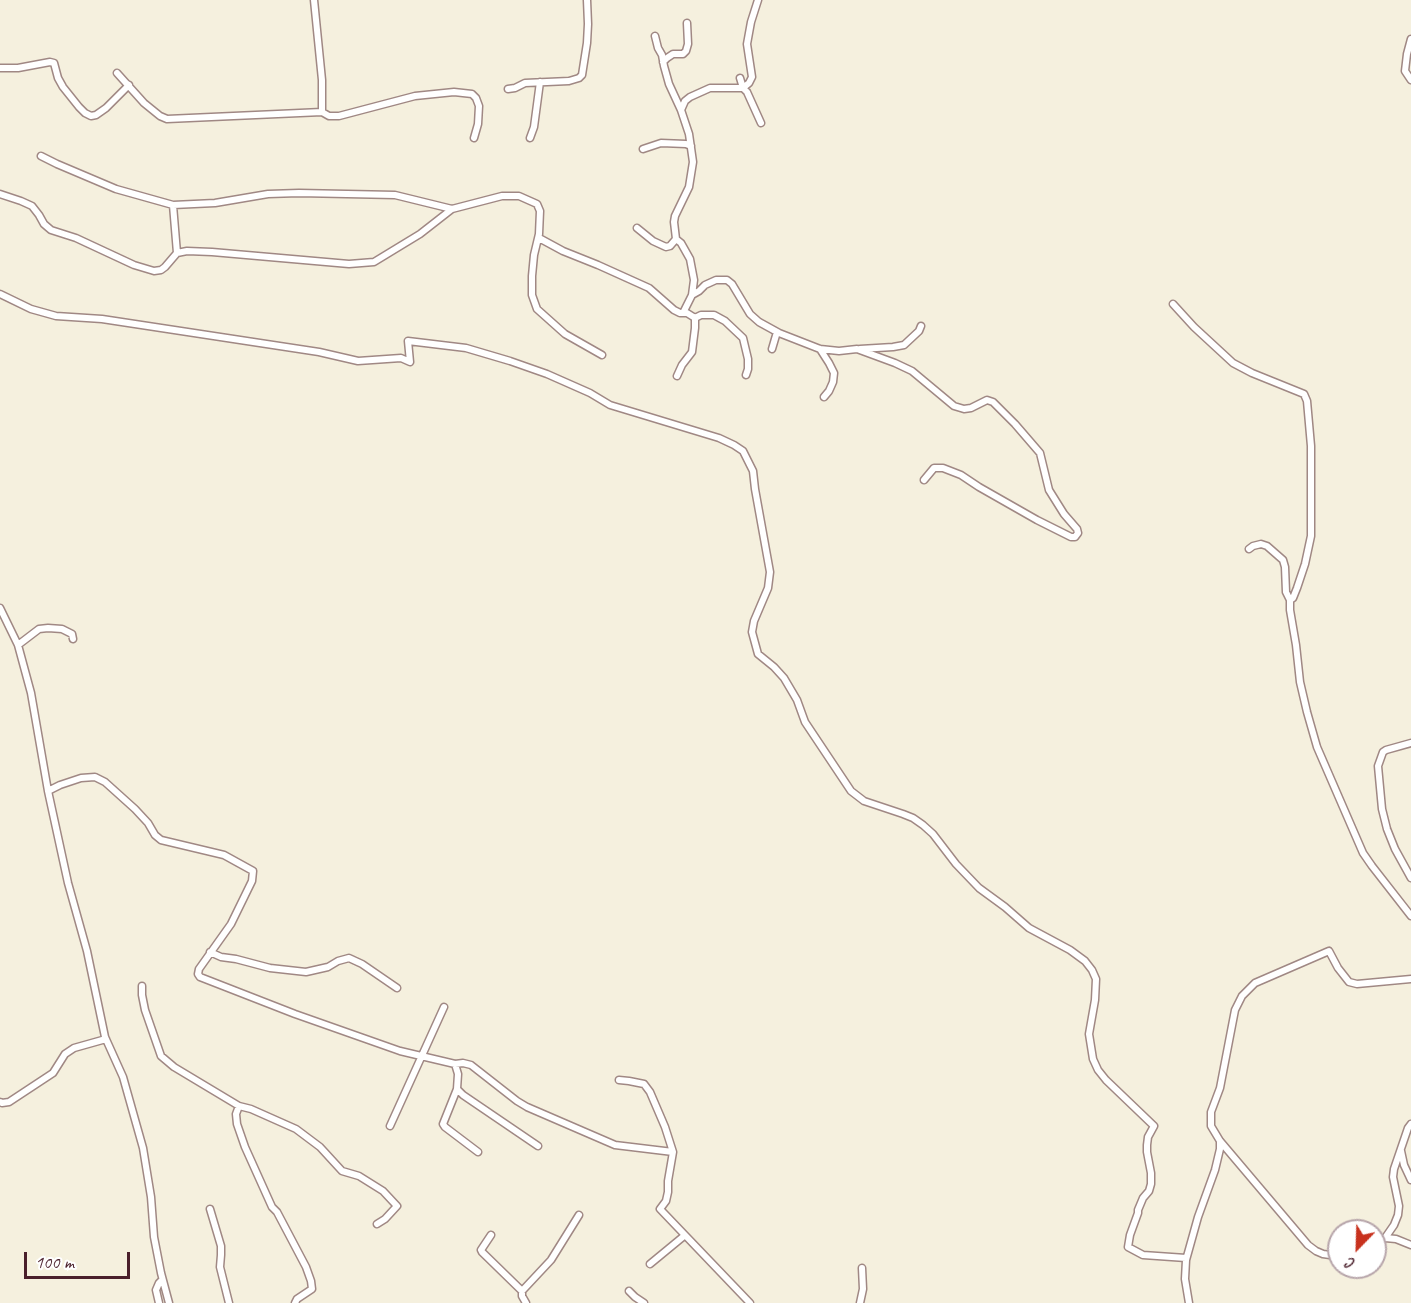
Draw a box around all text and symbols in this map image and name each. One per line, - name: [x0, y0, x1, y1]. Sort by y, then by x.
- north arrow: [1327, 1219, 1387, 1279]
- scale bar: [27, 1240, 134, 1278]
- text: 100 m: [35, 1251, 74, 1273]
- text: С: [1343, 1253, 1358, 1274]

